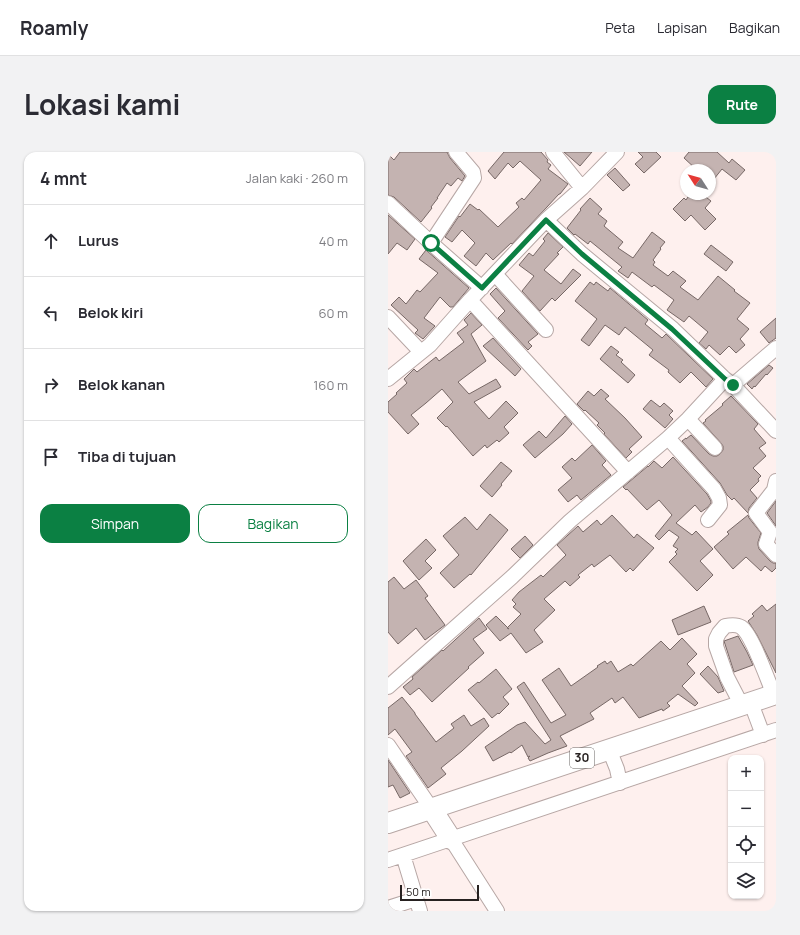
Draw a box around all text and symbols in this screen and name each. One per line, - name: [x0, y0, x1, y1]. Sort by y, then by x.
- text: Roamly: [20, 15, 88, 41]
- text: Peta: [605, 18, 635, 37]
- text: Lapisan: [657, 18, 707, 37]
- text: Bagikan: [729, 18, 780, 37]
- text: Lokasi kami: [24, 85, 180, 123]
- button: Rute: [708, 85, 776, 124]
- north arrow: [680, 164, 716, 200]
- text: 4 mnt: [40, 167, 87, 190]
- text: Jalan kaki · 260 m: [246, 169, 348, 187]
- icon: ahead: [40, 230, 62, 252]
- text: Lurus: [78, 230, 119, 251]
- text: 40 m: [319, 232, 348, 250]
- route start: [422, 234, 440, 252]
- icon: left: [40, 302, 62, 324]
- text: Belok kiri: [78, 302, 144, 323]
- text: 60 m: [318, 304, 348, 322]
- icon: right: [40, 374, 62, 396]
- text: Belok kanan: [78, 374, 165, 395]
- text: 160 m: [313, 376, 348, 394]
- route end: [724, 376, 742, 394]
- icon: arrive: [40, 446, 62, 468]
- text: Tiba di tujuan: [78, 446, 176, 467]
- button: Simpan: [40, 504, 190, 543]
- button: Bagikan: [198, 504, 348, 543]
- road number: 30: [570, 748, 594, 768]
- map controls: [728, 755, 764, 899]
- button: +: [728, 755, 764, 791]
- button: −: [728, 791, 764, 827]
- button: locate: [728, 827, 764, 863]
- button: layers: [728, 863, 764, 899]
- scale bar: [400, 883, 479, 902]
- text: 50 m: [406, 884, 431, 899]

